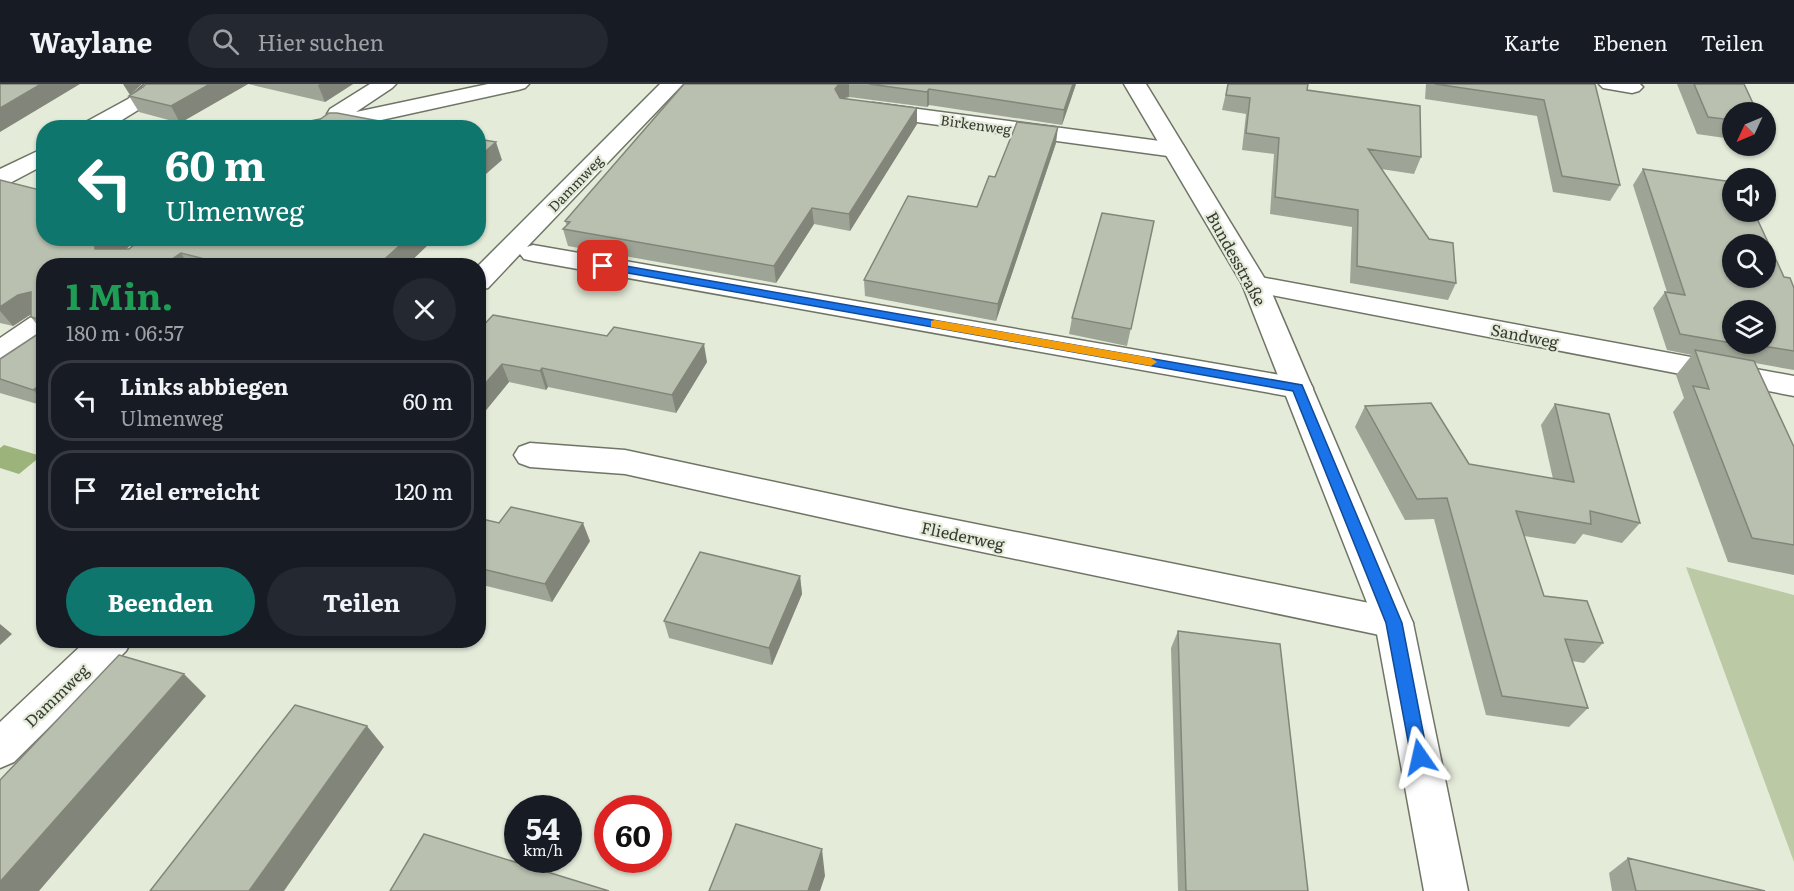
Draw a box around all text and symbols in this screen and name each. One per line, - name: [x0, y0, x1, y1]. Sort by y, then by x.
- search box: [188, 14, 608, 68]
- text: Waylane: [30, 20, 152, 62]
- icon: search: [209, 25, 242, 58]
- text: Hier suchen: [257, 25, 384, 58]
- text: Karte: [1504, 26, 1560, 57]
- text: Ebenen: [1593, 26, 1668, 57]
- text: Teilen: [1701, 26, 1764, 57]
- north arrow: [1722, 102, 1776, 156]
- map controls: [1722, 102, 1776, 354]
- street label: Birkenweg: [939, 109, 1013, 139]
- text: 60 m: [165, 132, 266, 194]
- icon: left: [66, 144, 144, 222]
- street label: Dammweg: [543, 150, 607, 216]
- button: sound: [1722, 168, 1776, 222]
- text: Ulmenweg: [165, 189, 304, 229]
- street label: Bundesstraße: [1201, 206, 1273, 310]
- button: search: [1722, 234, 1776, 288]
- pin: [577, 240, 628, 291]
- icon: arrive: [586, 249, 619, 282]
- text: 1 Min.: [66, 268, 173, 321]
- button: close: [393, 278, 456, 341]
- button: layers: [1722, 300, 1776, 354]
- text: 180 m · 06:57: [66, 317, 184, 347]
- street label: Sandweg: [1489, 317, 1561, 353]
- text: Links abbiegen: [120, 369, 289, 402]
- icon: left: [69, 384, 102, 417]
- text: 60 m: [403, 384, 453, 417]
- text: Ulmenweg: [120, 402, 223, 432]
- icon: arrive: [69, 474, 102, 507]
- text: Ziel erreicht: [120, 474, 260, 507]
- text: 120 m: [394, 474, 453, 507]
- street label: Fliederweg: [919, 514, 1007, 556]
- button: Beenden: [66, 567, 255, 636]
- button: Teilen: [267, 567, 456, 636]
- street label: Dammweg: [18, 658, 94, 732]
- position arrow: [1388, 725, 1452, 789]
- speed limit sign: 60: [594, 795, 672, 873]
- text: 54: [526, 805, 560, 849]
- text: km/h: [523, 838, 563, 861]

